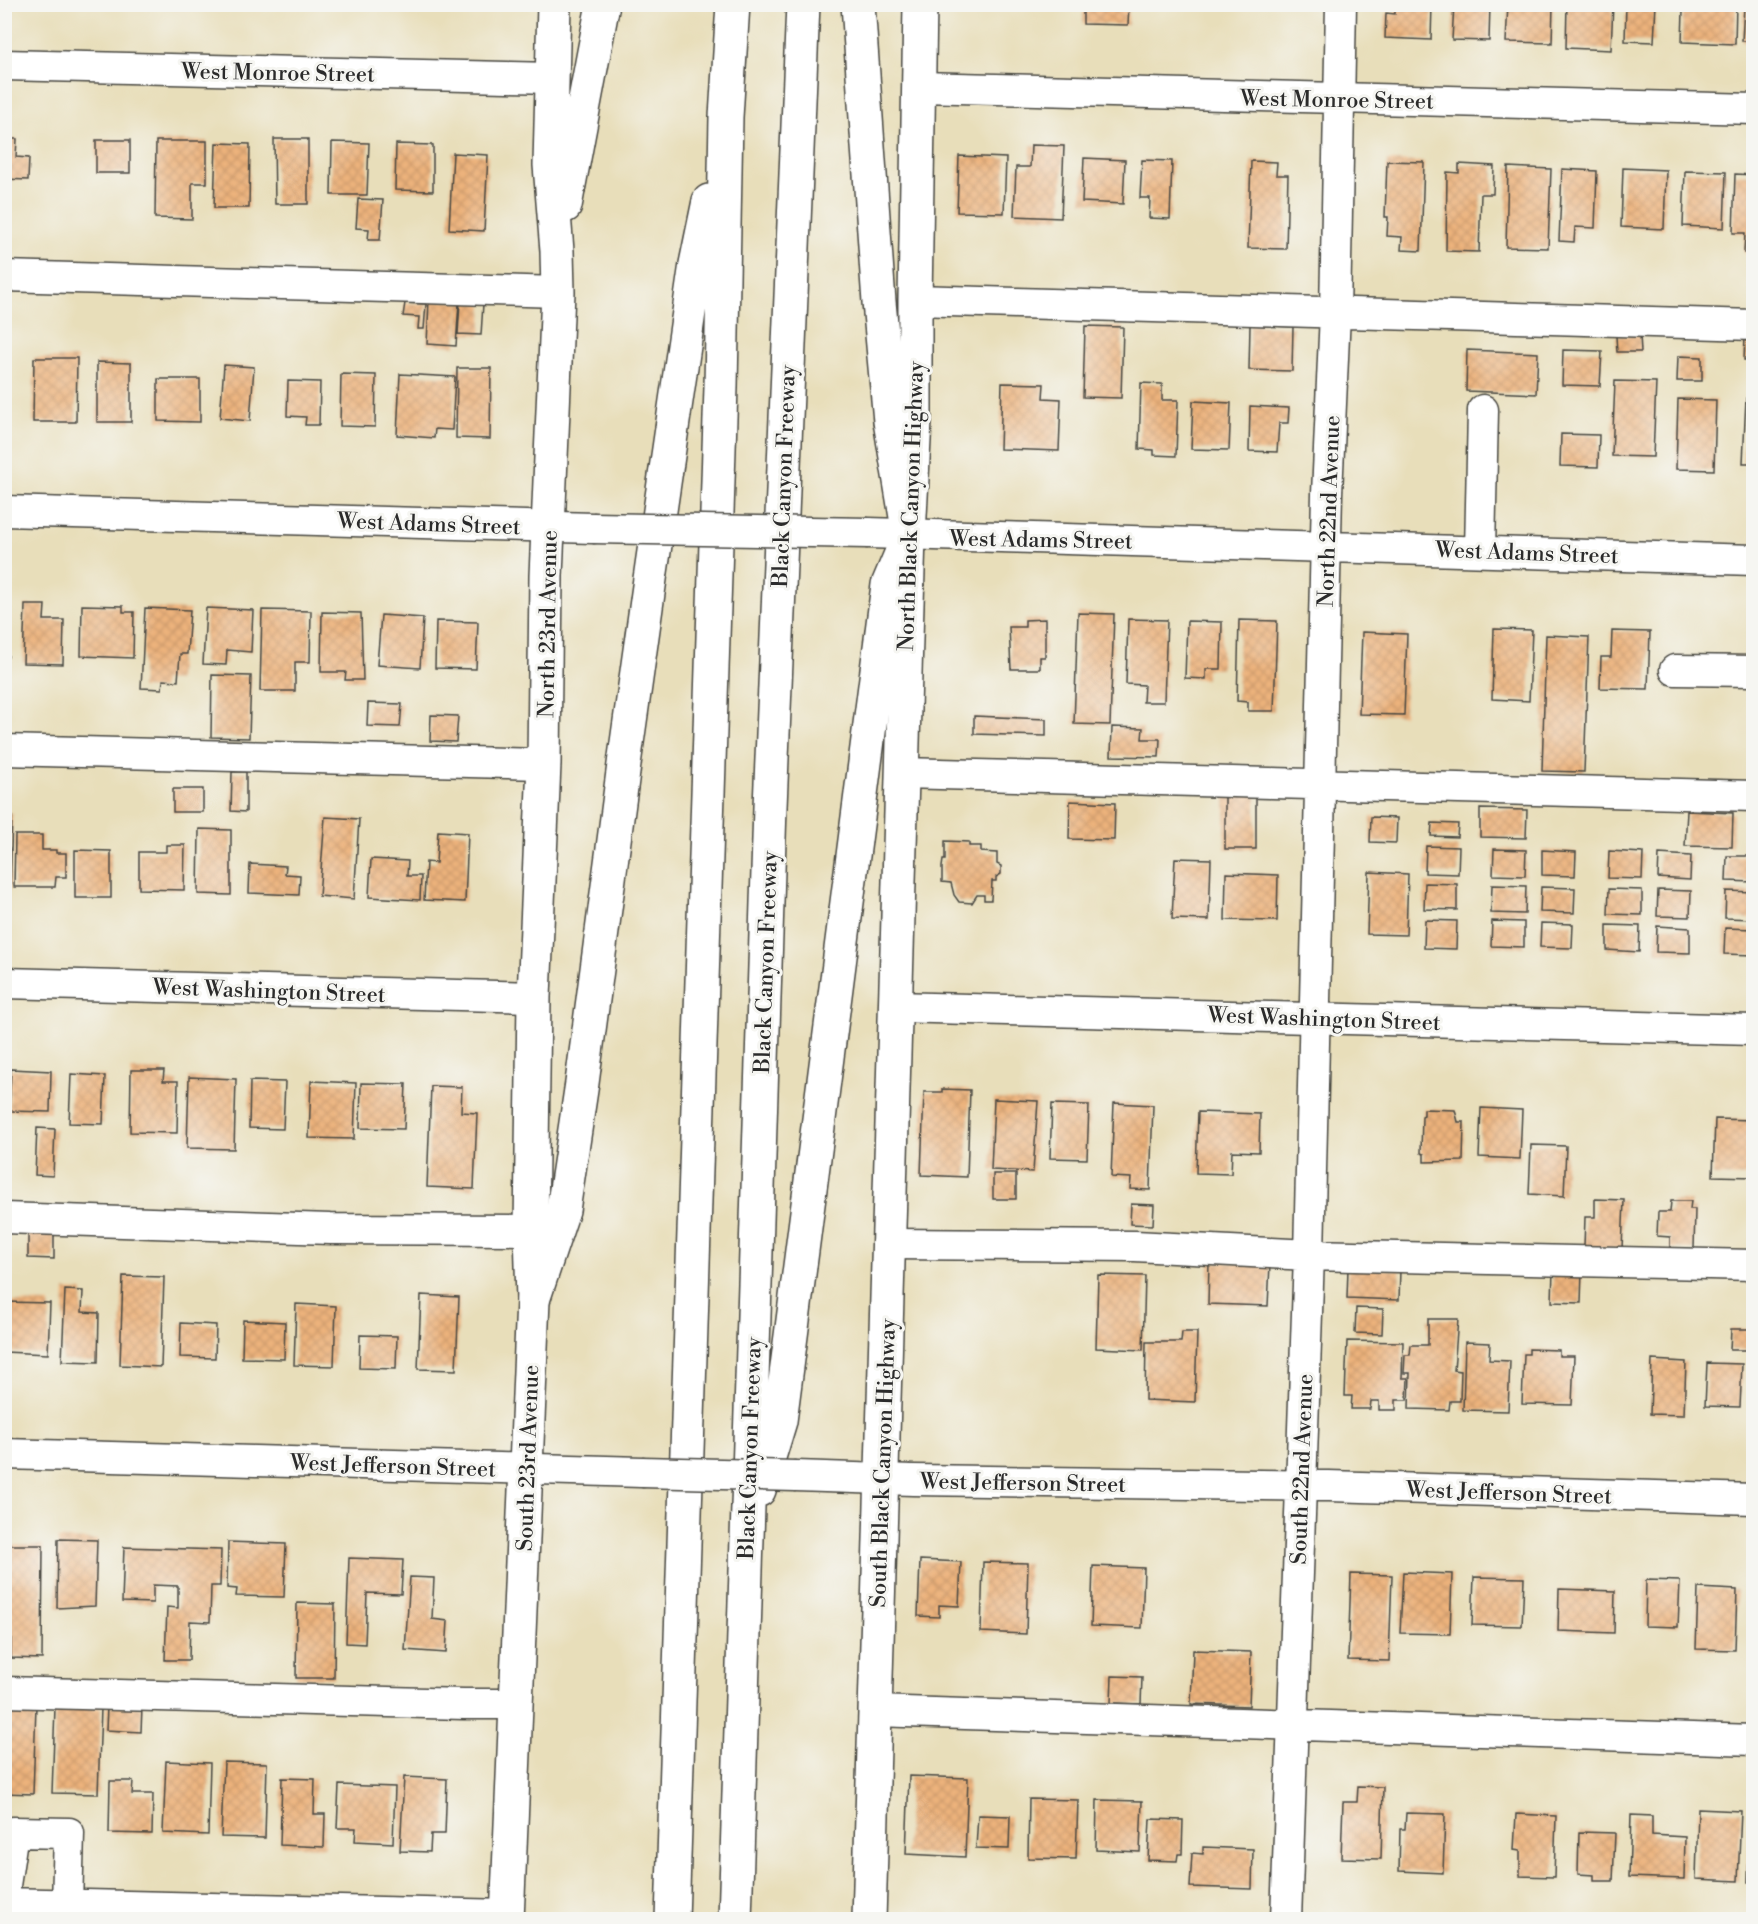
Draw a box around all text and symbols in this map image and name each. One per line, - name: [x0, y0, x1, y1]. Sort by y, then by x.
- street label: West Monroe Street: [180, 58, 375, 89]
- street label: West Monroe Street: [1239, 85, 1434, 116]
- street label: North Black Canyon Highway: [893, 360, 930, 652]
- street label: Black Canyon Freeway: [767, 364, 802, 589]
- street label: North 22nd Avenue: [1313, 415, 1346, 607]
- street label: West Adams Street: [336, 508, 521, 541]
- street label: West Adams Street: [948, 525, 1133, 556]
- street label: North 23rd Avenue: [533, 530, 564, 718]
- street label: West Adams Street: [1434, 537, 1619, 570]
- street label: Black Canyon Freeway: [749, 850, 784, 1075]
- street label: West Washington Street: [151, 974, 386, 1009]
- street label: West Washington Street: [1206, 1002, 1441, 1037]
- street label: South Black Canyon Highway: [865, 1318, 902, 1608]
- street label: Black Canyon Freeway: [733, 1336, 768, 1561]
- street label: South 23rd Avenue: [512, 1364, 545, 1552]
- street label: South 22nd Avenue: [1286, 1373, 1319, 1565]
- street label: West Jefferson Street: [288, 1449, 497, 1484]
- street label: West Jefferson Street: [919, 1468, 1126, 1499]
- street label: West Jefferson Street: [1404, 1476, 1613, 1511]

